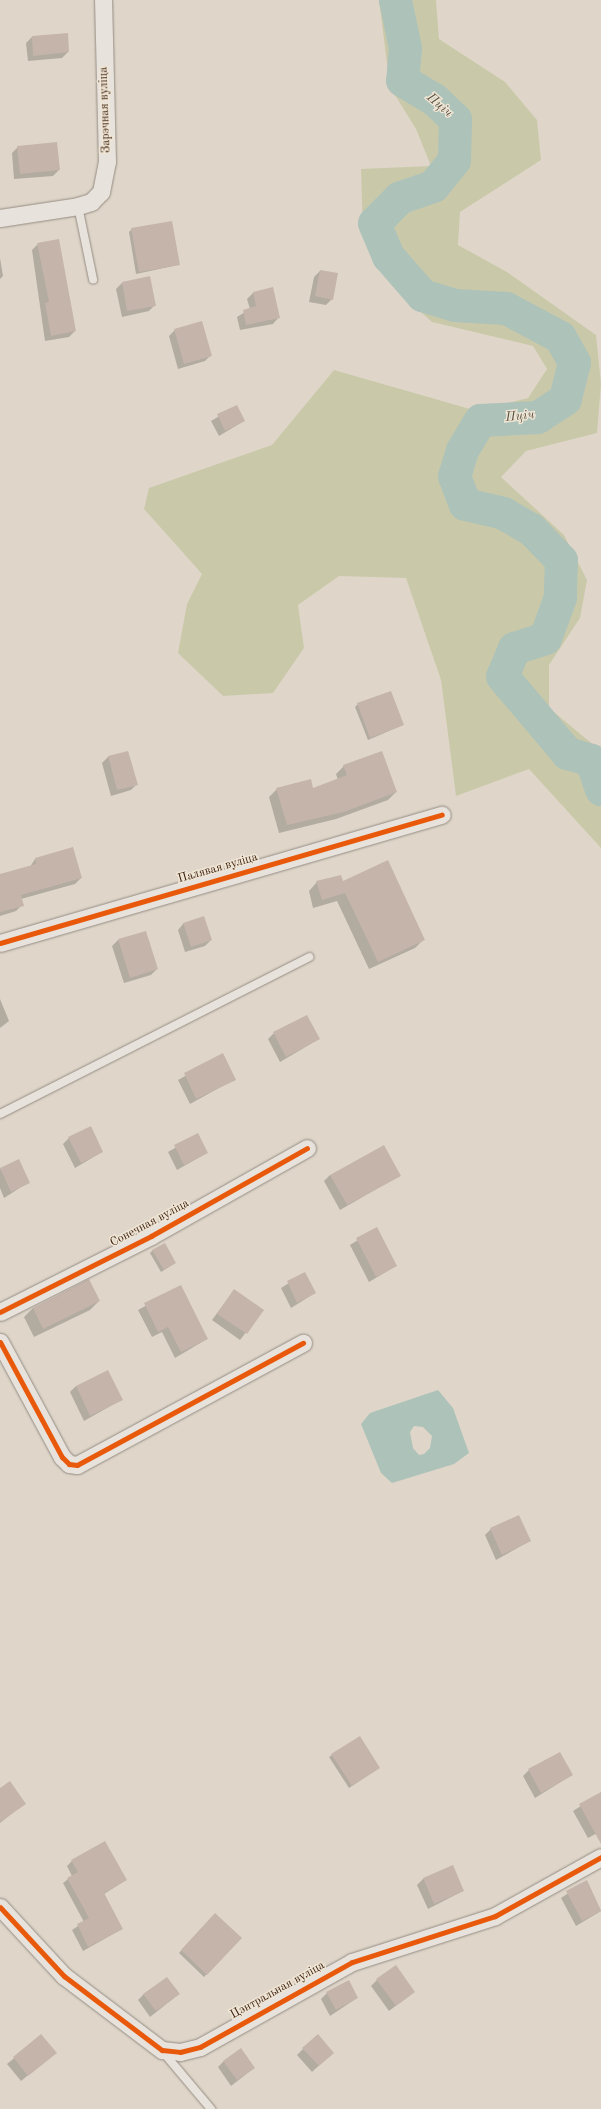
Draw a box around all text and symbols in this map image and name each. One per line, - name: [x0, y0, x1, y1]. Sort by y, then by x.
- street label: Зарэчная вуліца: [97, 67, 115, 153]
- water label: Пціч: [423, 91, 455, 121]
- water label: Пціч: [505, 408, 535, 426]
- street label: Палявая вуліца: [177, 851, 259, 887]
- street label: Сонечная вуліца: [108, 1197, 192, 1251]
- street label: Цэнтральная вуліца: [228, 1959, 328, 2023]

